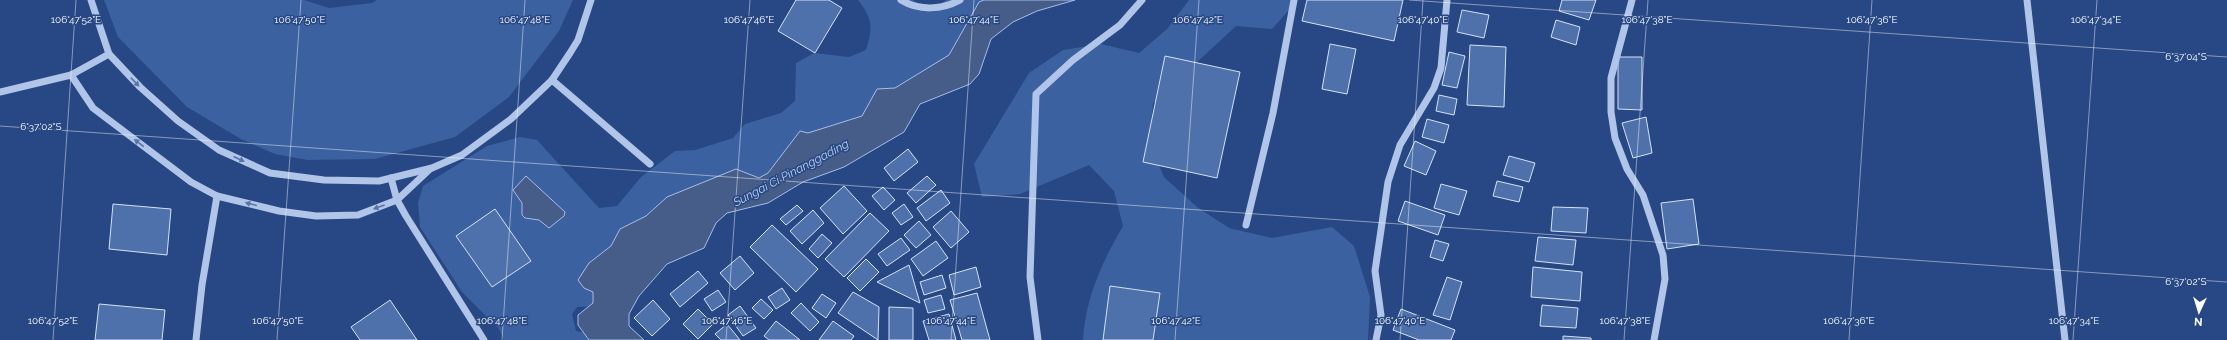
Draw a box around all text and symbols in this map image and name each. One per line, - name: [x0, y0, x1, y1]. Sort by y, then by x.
- text: 106°47'52"E: [51, 14, 101, 25]
- text: 106°47'50"E: [274, 14, 326, 25]
- text: 106°47'48"E: [500, 14, 550, 25]
- text: 106°47'46"E: [724, 14, 774, 25]
- text: 106°47'44"E: [949, 14, 999, 25]
- text: 106°47'42"E: [1173, 14, 1223, 25]
- text: 106°47'40"E: [1398, 14, 1448, 25]
- text: 106°47'38"E: [1621, 14, 1673, 25]
- text: 106°47'36"E: [1846, 14, 1898, 25]
- text: 106°47'34"E: [2071, 14, 2121, 25]
- text: 6°37'04"S: [2165, 51, 2207, 62]
- one-way arrow: [131, 77, 140, 87]
- text: 6°37'02"S: [20, 121, 62, 132]
- water label: Sungai Ci Pinanggading: [730, 137, 851, 210]
- one-way arrow: [134, 139, 144, 147]
- one-way arrow: [234, 156, 245, 162]
- one-way arrow: [245, 201, 258, 207]
- one-way arrow: [372, 204, 384, 210]
- text: 6°37'02"S: [2165, 276, 2207, 287]
- north arrow: [2179, 292, 2219, 332]
- text: 106°47'52"E: [28, 315, 78, 326]
- text: 106°47'50"E: [252, 315, 304, 326]
- text: 106°47'48"E: [477, 315, 527, 326]
- text: 106°47'46"E: [702, 315, 752, 326]
- text: 106°47'44"E: [926, 315, 976, 326]
- text: 106°47'42"E: [1151, 315, 1201, 326]
- text: 106°47'40"E: [1375, 315, 1425, 326]
- text: 106°47'38"E: [1599, 315, 1651, 326]
- text: 106°47'36"E: [1823, 315, 1875, 326]
- text: 106°47'34"E: [2049, 315, 2099, 326]
- text: N: [2194, 315, 2203, 328]

